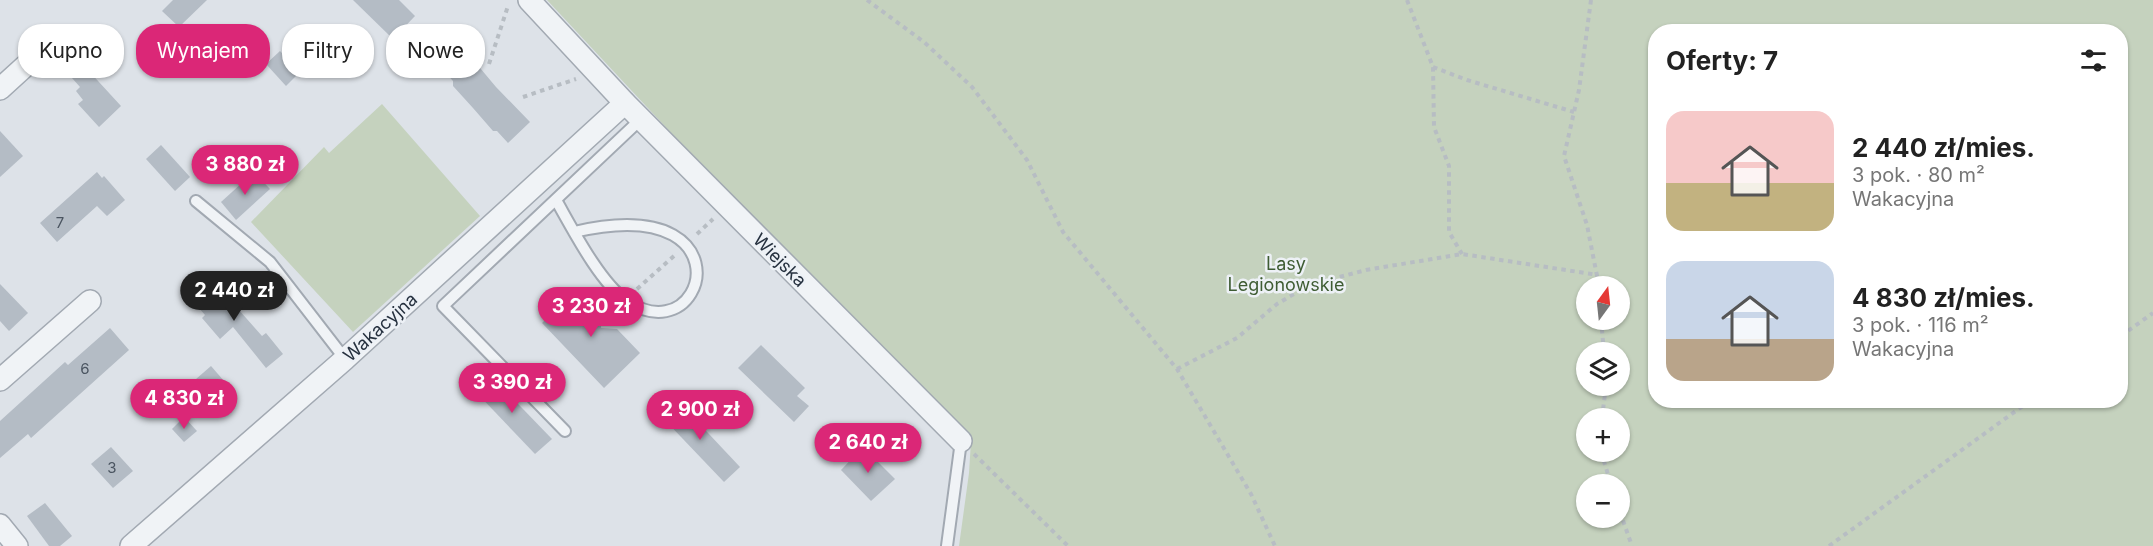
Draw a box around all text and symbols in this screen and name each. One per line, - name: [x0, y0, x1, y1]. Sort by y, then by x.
- chip: Kupno: [18, 24, 124, 78]
- chip: Wynajem: [136, 24, 270, 78]
- chip: Filtry: [282, 24, 374, 78]
- chip: Nowe: [386, 24, 485, 78]
- icon: filters: [2077, 44, 2110, 77]
- text: Oferty: 7: [1666, 45, 1778, 76]
- text: 2 440 zł/mies.: [1852, 132, 2035, 163]
- icon: home: [1714, 135, 1786, 207]
- pin: 3 880 zł: [183, 145, 307, 196]
- text: 3 880 zł: [206, 152, 284, 176]
- text: 3 pok. · 80 m²: [1852, 163, 1985, 187]
- text: Wakacyjna: [1852, 187, 1954, 211]
- house number: 7: [56, 213, 64, 232]
- street label: Wiejska: [749, 229, 811, 291]
- park label: Lasy Legionowskie: [1228, 253, 1344, 295]
- pin: 2 440 zł: [172, 271, 296, 322]
- north arrow: [1576, 276, 1630, 330]
- map controls: [1576, 276, 1630, 528]
- text: 2 440 zł: [194, 278, 274, 302]
- text: 4 830 zł/mies.: [1852, 282, 2035, 313]
- icon: home: [1714, 285, 1786, 357]
- pin: 3 230 zł: [529, 287, 653, 338]
- street label: Wakacyjna: [339, 288, 421, 366]
- text: 3 230 zł: [552, 294, 630, 318]
- text: 3 pok. · 116 m²: [1852, 313, 1989, 337]
- text: Wakacyjna: [1852, 337, 1954, 361]
- button: layers: [1576, 342, 1630, 396]
- house number: 6: [80, 359, 90, 378]
- pin: 3 390 zł: [450, 363, 574, 414]
- text: 3 390 zł: [473, 370, 551, 394]
- pin: 4 830 zł: [122, 379, 246, 430]
- text: 4 830 zł: [144, 386, 224, 410]
- pin: 2 900 zł: [638, 390, 762, 441]
- text: 2 900 zł: [661, 397, 739, 421]
- button: +: [1576, 408, 1630, 462]
- pin: 2 640 zł: [806, 423, 930, 474]
- text: 2 640 zł: [829, 430, 907, 454]
- house number: 3: [107, 458, 117, 477]
- button: −: [1576, 474, 1630, 528]

